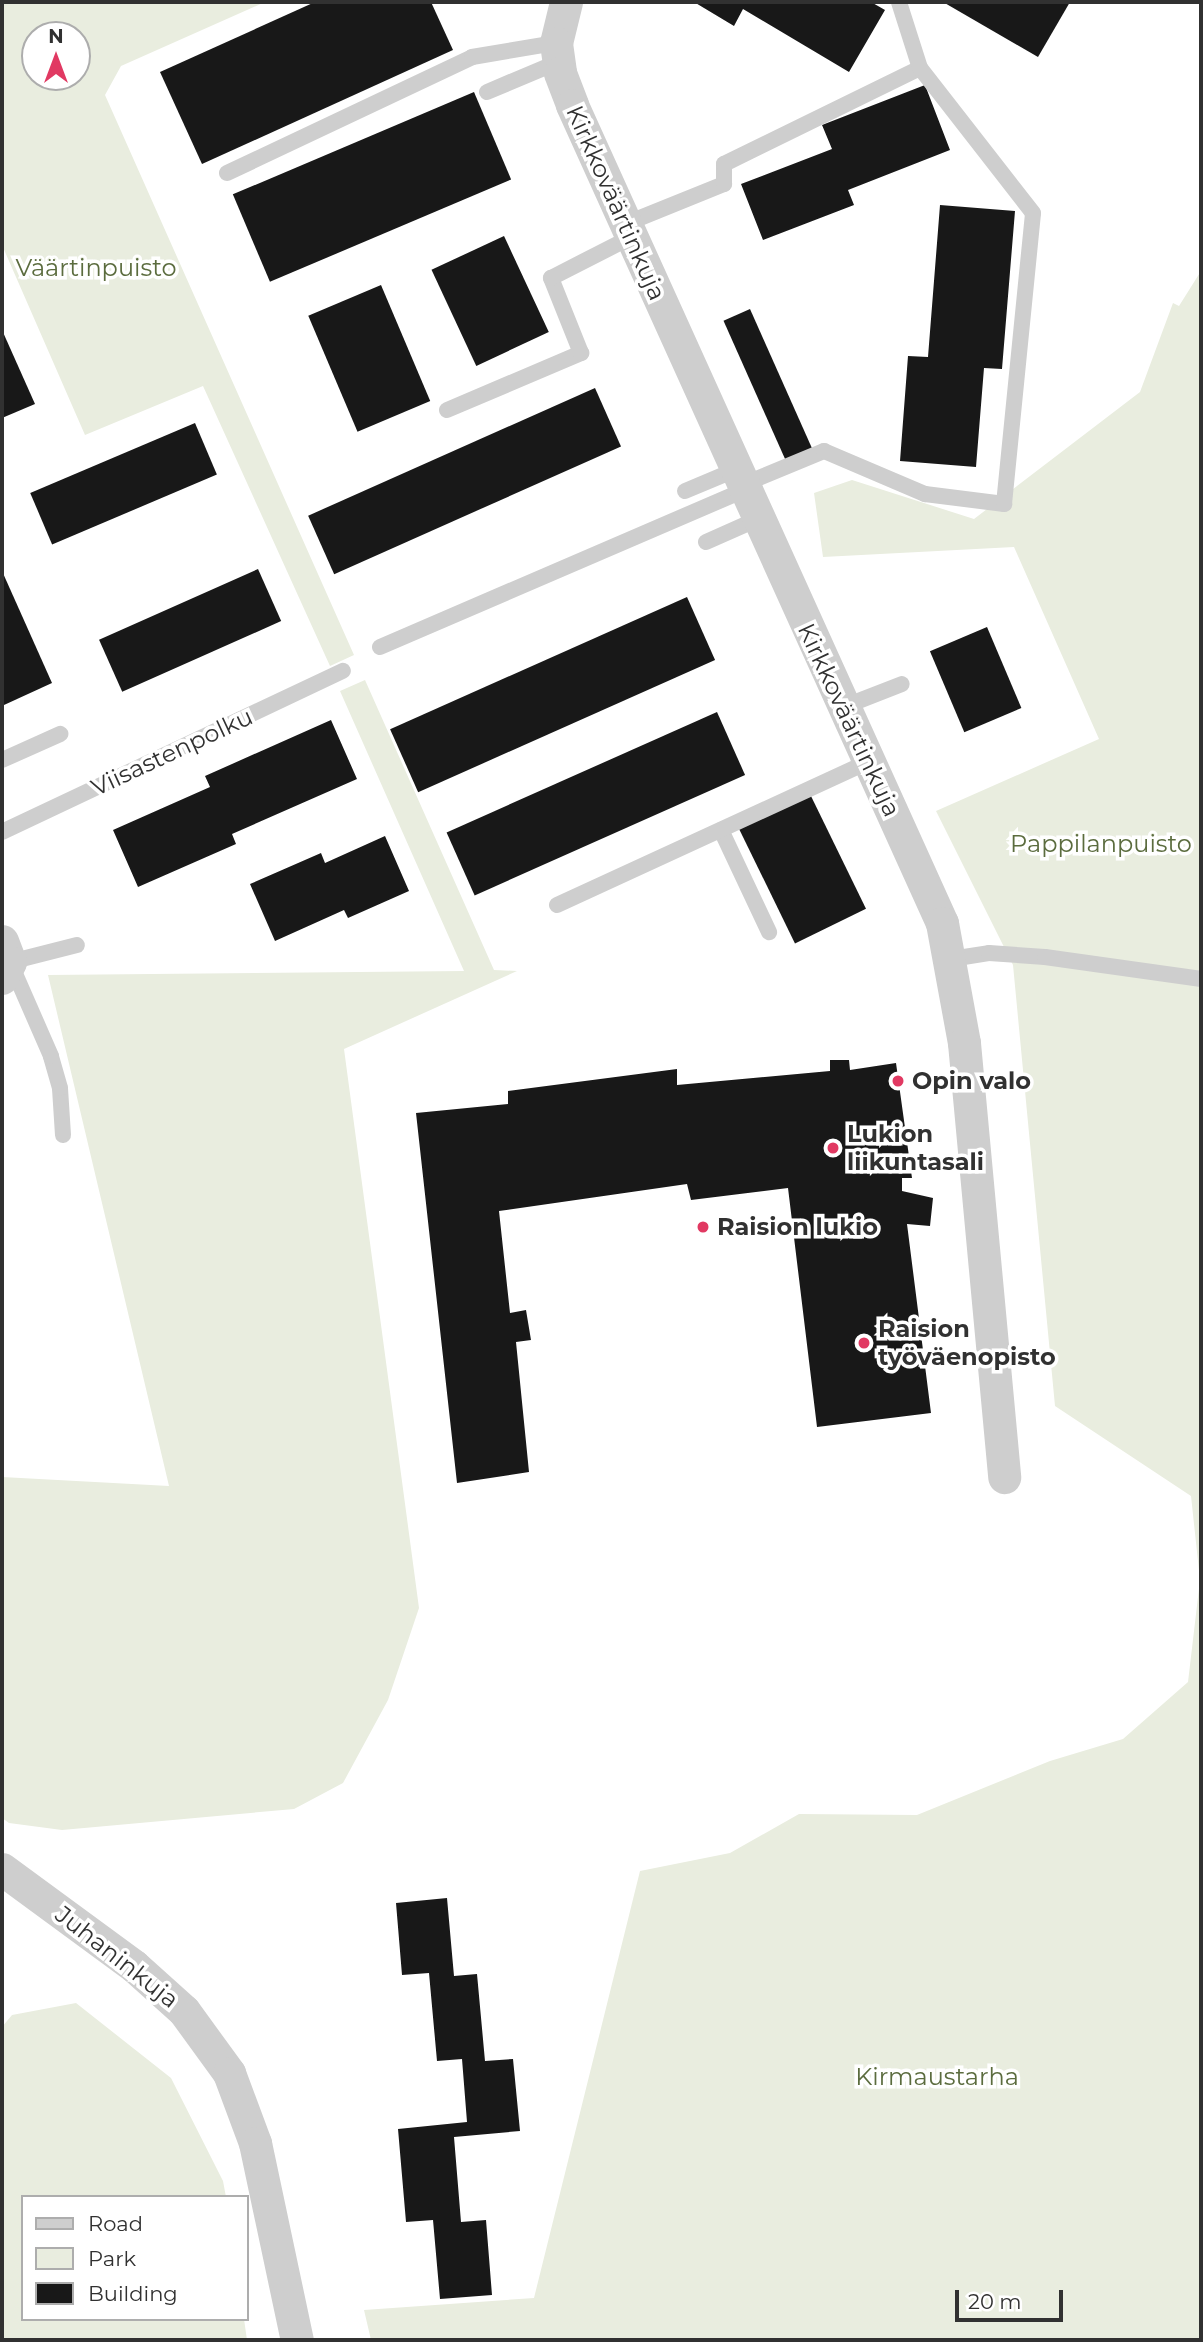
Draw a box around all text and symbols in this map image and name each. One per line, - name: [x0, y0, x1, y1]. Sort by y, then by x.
- north arrow: [21, 21, 91, 91]
- text: N: [48, 25, 64, 48]
- street label: Kirkkoväärtinkuja: [560, 101, 672, 305]
- park label: Väärtinpuisto: [15, 254, 177, 282]
- street label: Kirkkoväärtinkuja: [792, 619, 906, 821]
- street label: Viisastenpolku: [87, 702, 257, 802]
- park label: Pappilanpuisto: [1010, 830, 1192, 858]
- place label: Opin valo: [912, 1067, 1031, 1095]
- marker: Opin valo: [890, 1073, 906, 1089]
- place label: Lukion liikuntasali: [847, 1120, 984, 1176]
- marker: Lukion liikuntasali: [825, 1140, 841, 1156]
- place label: Raision lukio: [717, 1213, 878, 1241]
- marker: Raision lukio: [695, 1219, 711, 1235]
- place label: Raision työväenopisto: [878, 1315, 1056, 1371]
- marker: Raision työväenopisto: [856, 1335, 872, 1351]
- street label: Juhaninkuja: [50, 1900, 184, 2014]
- park label: Kirmaustarha: [855, 2063, 1019, 2091]
- legend: [21, 2195, 248, 2321]
- text: Road: [88, 2211, 143, 2236]
- text: Park: [88, 2246, 136, 2271]
- scale bar: [958, 2276, 1066, 2320]
- text: Building: [88, 2281, 178, 2306]
- text: 20 m: [968, 2289, 1022, 2314]

